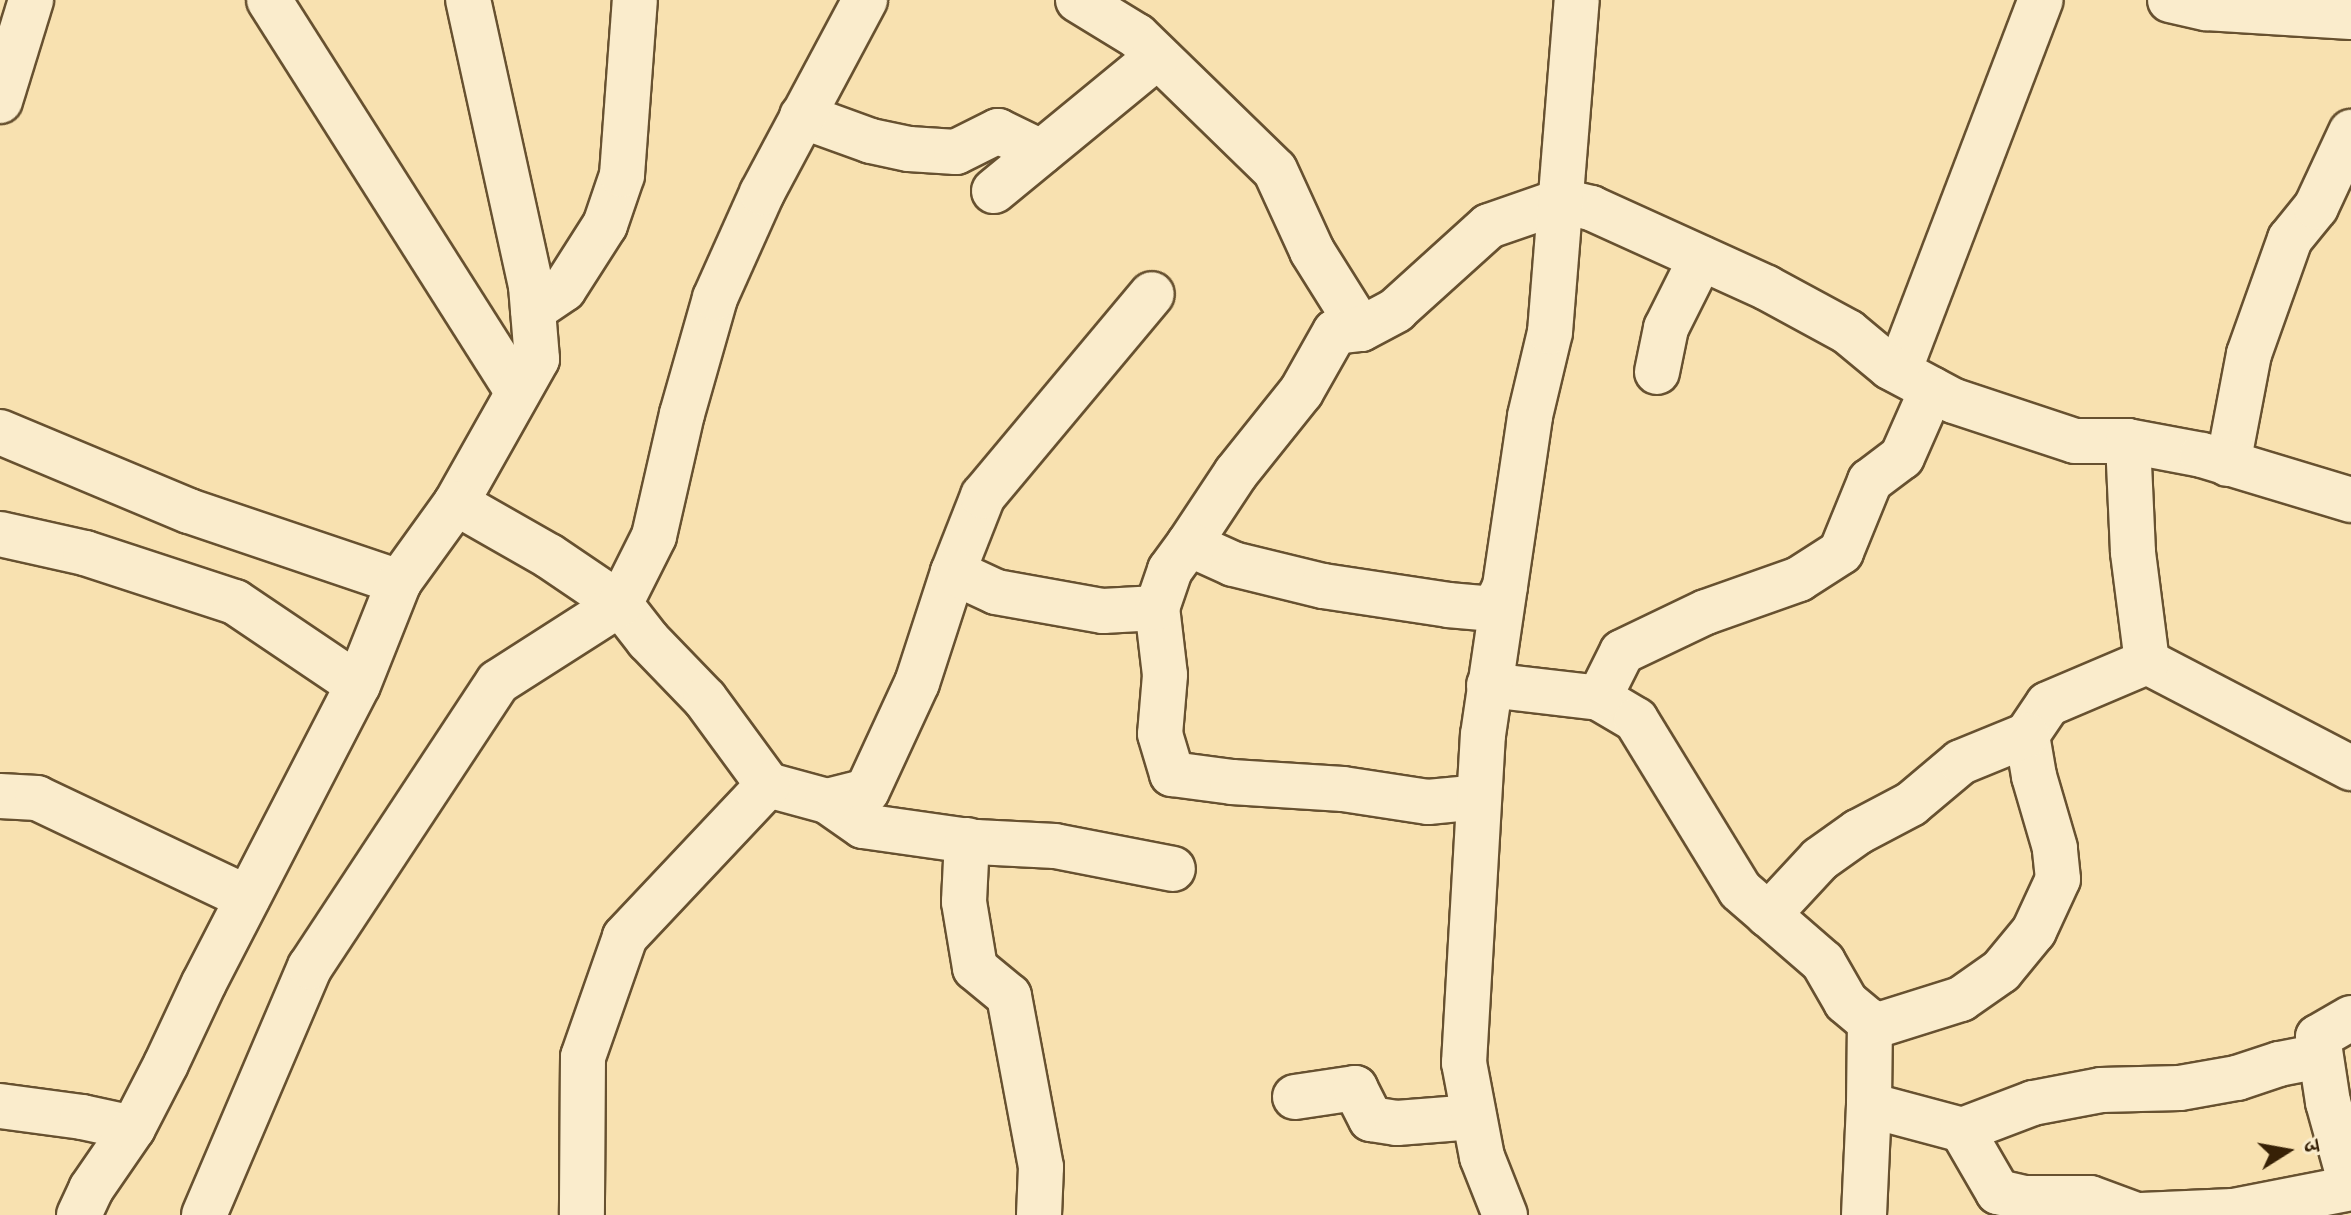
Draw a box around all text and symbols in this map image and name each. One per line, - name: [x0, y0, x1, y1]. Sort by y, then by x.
- north arrow: [2247, 1111, 2327, 1191]
- text: उ: [2297, 1138, 2325, 1154]

